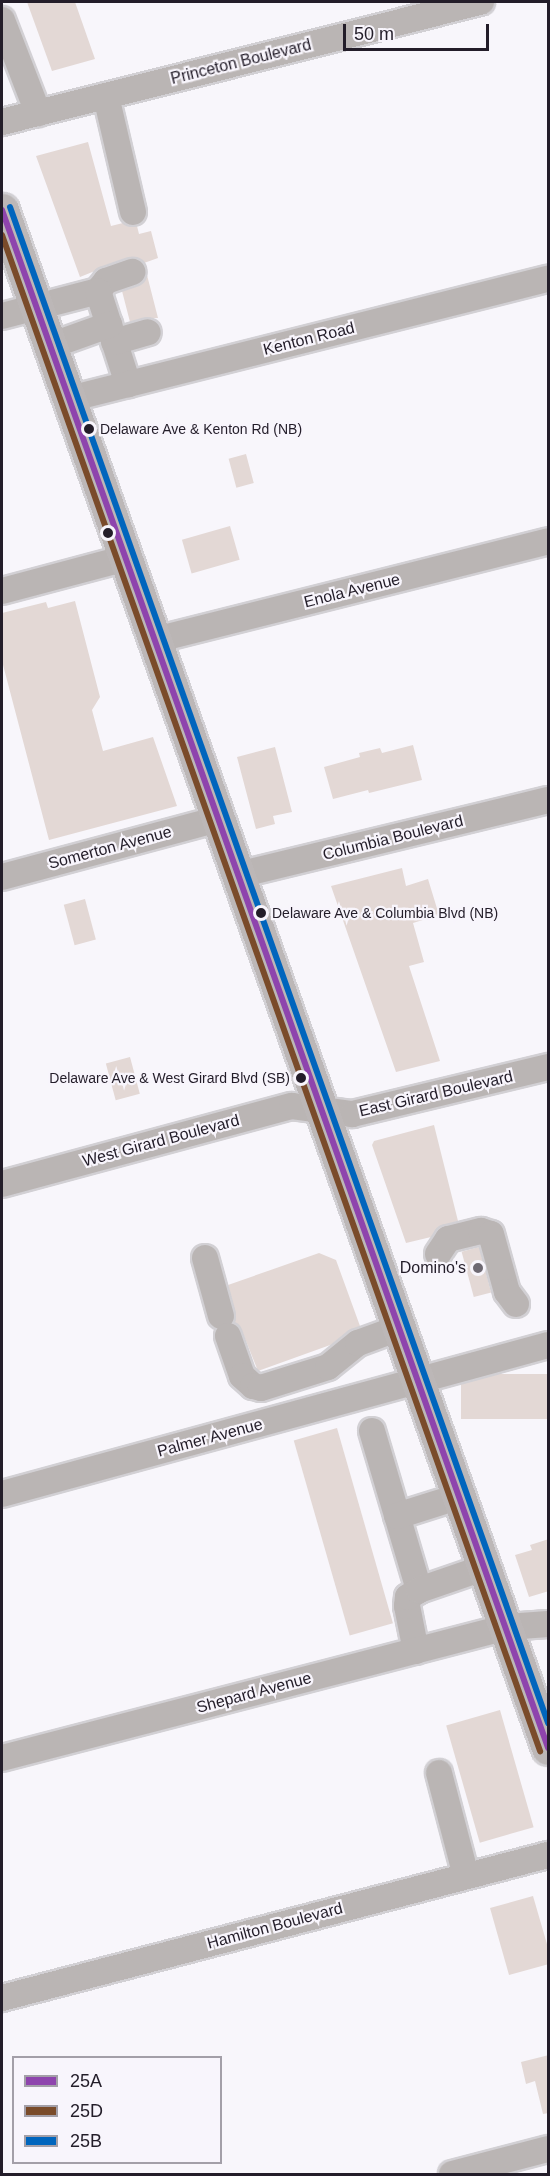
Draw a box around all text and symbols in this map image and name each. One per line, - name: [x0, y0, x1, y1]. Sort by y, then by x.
- scale bar: [346, 12, 492, 50]
- text: 50 m: [354, 24, 394, 44]
- street label: Princeton Boulevard: [169, 35, 313, 89]
- street label: Kenton Road: [261, 318, 357, 360]
- place label: Delaware Ave & Kenton Rd (NB): [100, 421, 303, 437]
- marker: Delaware Ave & Kenton Rd (NB): [83, 423, 95, 435]
- unlabelled marker: [102, 527, 114, 539]
- street label: Enola Avenue: [301, 570, 403, 612]
- street label: Columbia Boulevard: [321, 811, 465, 865]
- street label: Somerton Avenue: [46, 822, 174, 874]
- place label: Delaware Ave & Columbia Blvd (NB): [272, 905, 499, 921]
- marker: Delaware Ave & Columbia Blvd (NB): [255, 907, 267, 919]
- street label: East Girard Boulevard: [357, 1067, 515, 1121]
- place label: Delaware Ave & West Girard Blvd (SB): [49, 1070, 290, 1086]
- marker: Delaware Ave & West Girard Blvd (SB): [295, 1072, 307, 1084]
- street label: West Girard Boulevard: [80, 1111, 242, 1171]
- place label: Domino's: [400, 1258, 466, 1278]
- marker: Domino's: [471, 1261, 485, 1275]
- street label: Palmer Avenue: [155, 1415, 265, 1461]
- street label: Shepard Avenue: [194, 1668, 314, 1718]
- street label: Hamilton Boulevard: [205, 1899, 345, 1953]
- legend: [12, 2056, 222, 2164]
- text: 25A: [70, 2071, 102, 2091]
- text: 25D: [70, 2101, 103, 2121]
- text: 25B: [70, 2131, 102, 2151]

